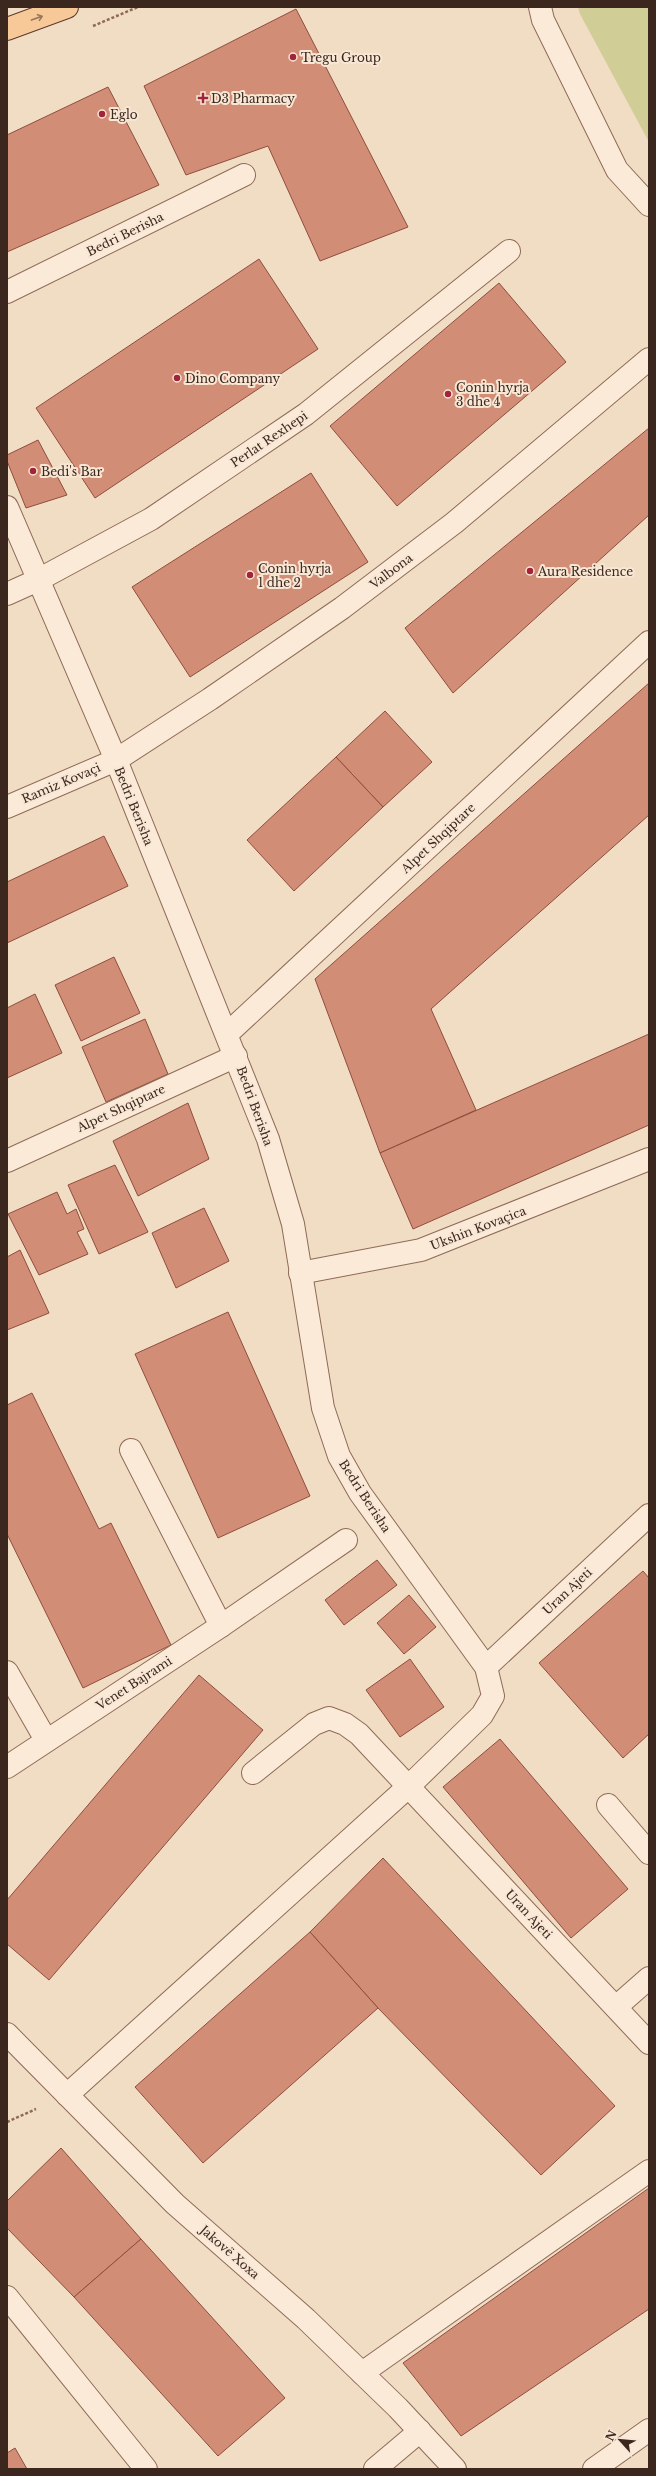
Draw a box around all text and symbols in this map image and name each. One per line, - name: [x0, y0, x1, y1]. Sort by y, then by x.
- one-way arrow: [31, 14, 43, 22]
- place label: Tregu Group: [301, 50, 381, 65]
- marker: Tregu Group: [288, 52, 298, 62]
- place label: D3 Pharmacy: [211, 91, 295, 106]
- marker: D3 Pharmacy: [198, 93, 208, 103]
- place label: Eglo: [110, 107, 138, 122]
- marker: Eglo: [97, 109, 107, 119]
- street label: Bedri Berisha: [84, 209, 166, 259]
- place label: Dino Company: [185, 371, 280, 386]
- marker: Dino Company: [172, 373, 182, 383]
- place label: Conin hyrja 3 dhe 4: [456, 380, 530, 409]
- marker: Conin hyrja 3 dhe 4: [443, 389, 453, 399]
- street label: Perlat Rexhepi: [228, 408, 310, 470]
- place label: Bedi's Bar: [41, 464, 102, 479]
- marker: Bedi's Bar: [28, 466, 38, 476]
- street label: Valbona: [366, 550, 416, 592]
- place label: Conin hyrja 1 dhe 2: [258, 561, 332, 590]
- place label: Aura Residence: [537, 564, 633, 579]
- marker: Aura Residence: [525, 566, 535, 576]
- marker: Conin hyrja 1 dhe 2: [245, 570, 255, 580]
- street label: Ramiz Kovaçi: [19, 760, 103, 806]
- street label: Bedri Berisha: [111, 764, 157, 848]
- street label: Alpet Shqiptare: [397, 800, 478, 877]
- street label: Bedri Berisha: [234, 1064, 276, 1148]
- street label: Alpet Shqiptare: [73, 1081, 168, 1135]
- street label: Ukshin Kovaçica: [428, 1203, 528, 1253]
- street label: Bedri Berisha: [336, 1457, 394, 1535]
- street label: Uran Ajeti: [539, 1564, 595, 1618]
- street label: Venet Bajrami: [92, 1653, 175, 1714]
- street label: Uran Ajeti: [502, 1886, 556, 1942]
- street label: Jakovë Xoxa: [196, 2221, 263, 2282]
- north arrow: [600, 2420, 640, 2460]
- text: N: [603, 2427, 620, 2443]

